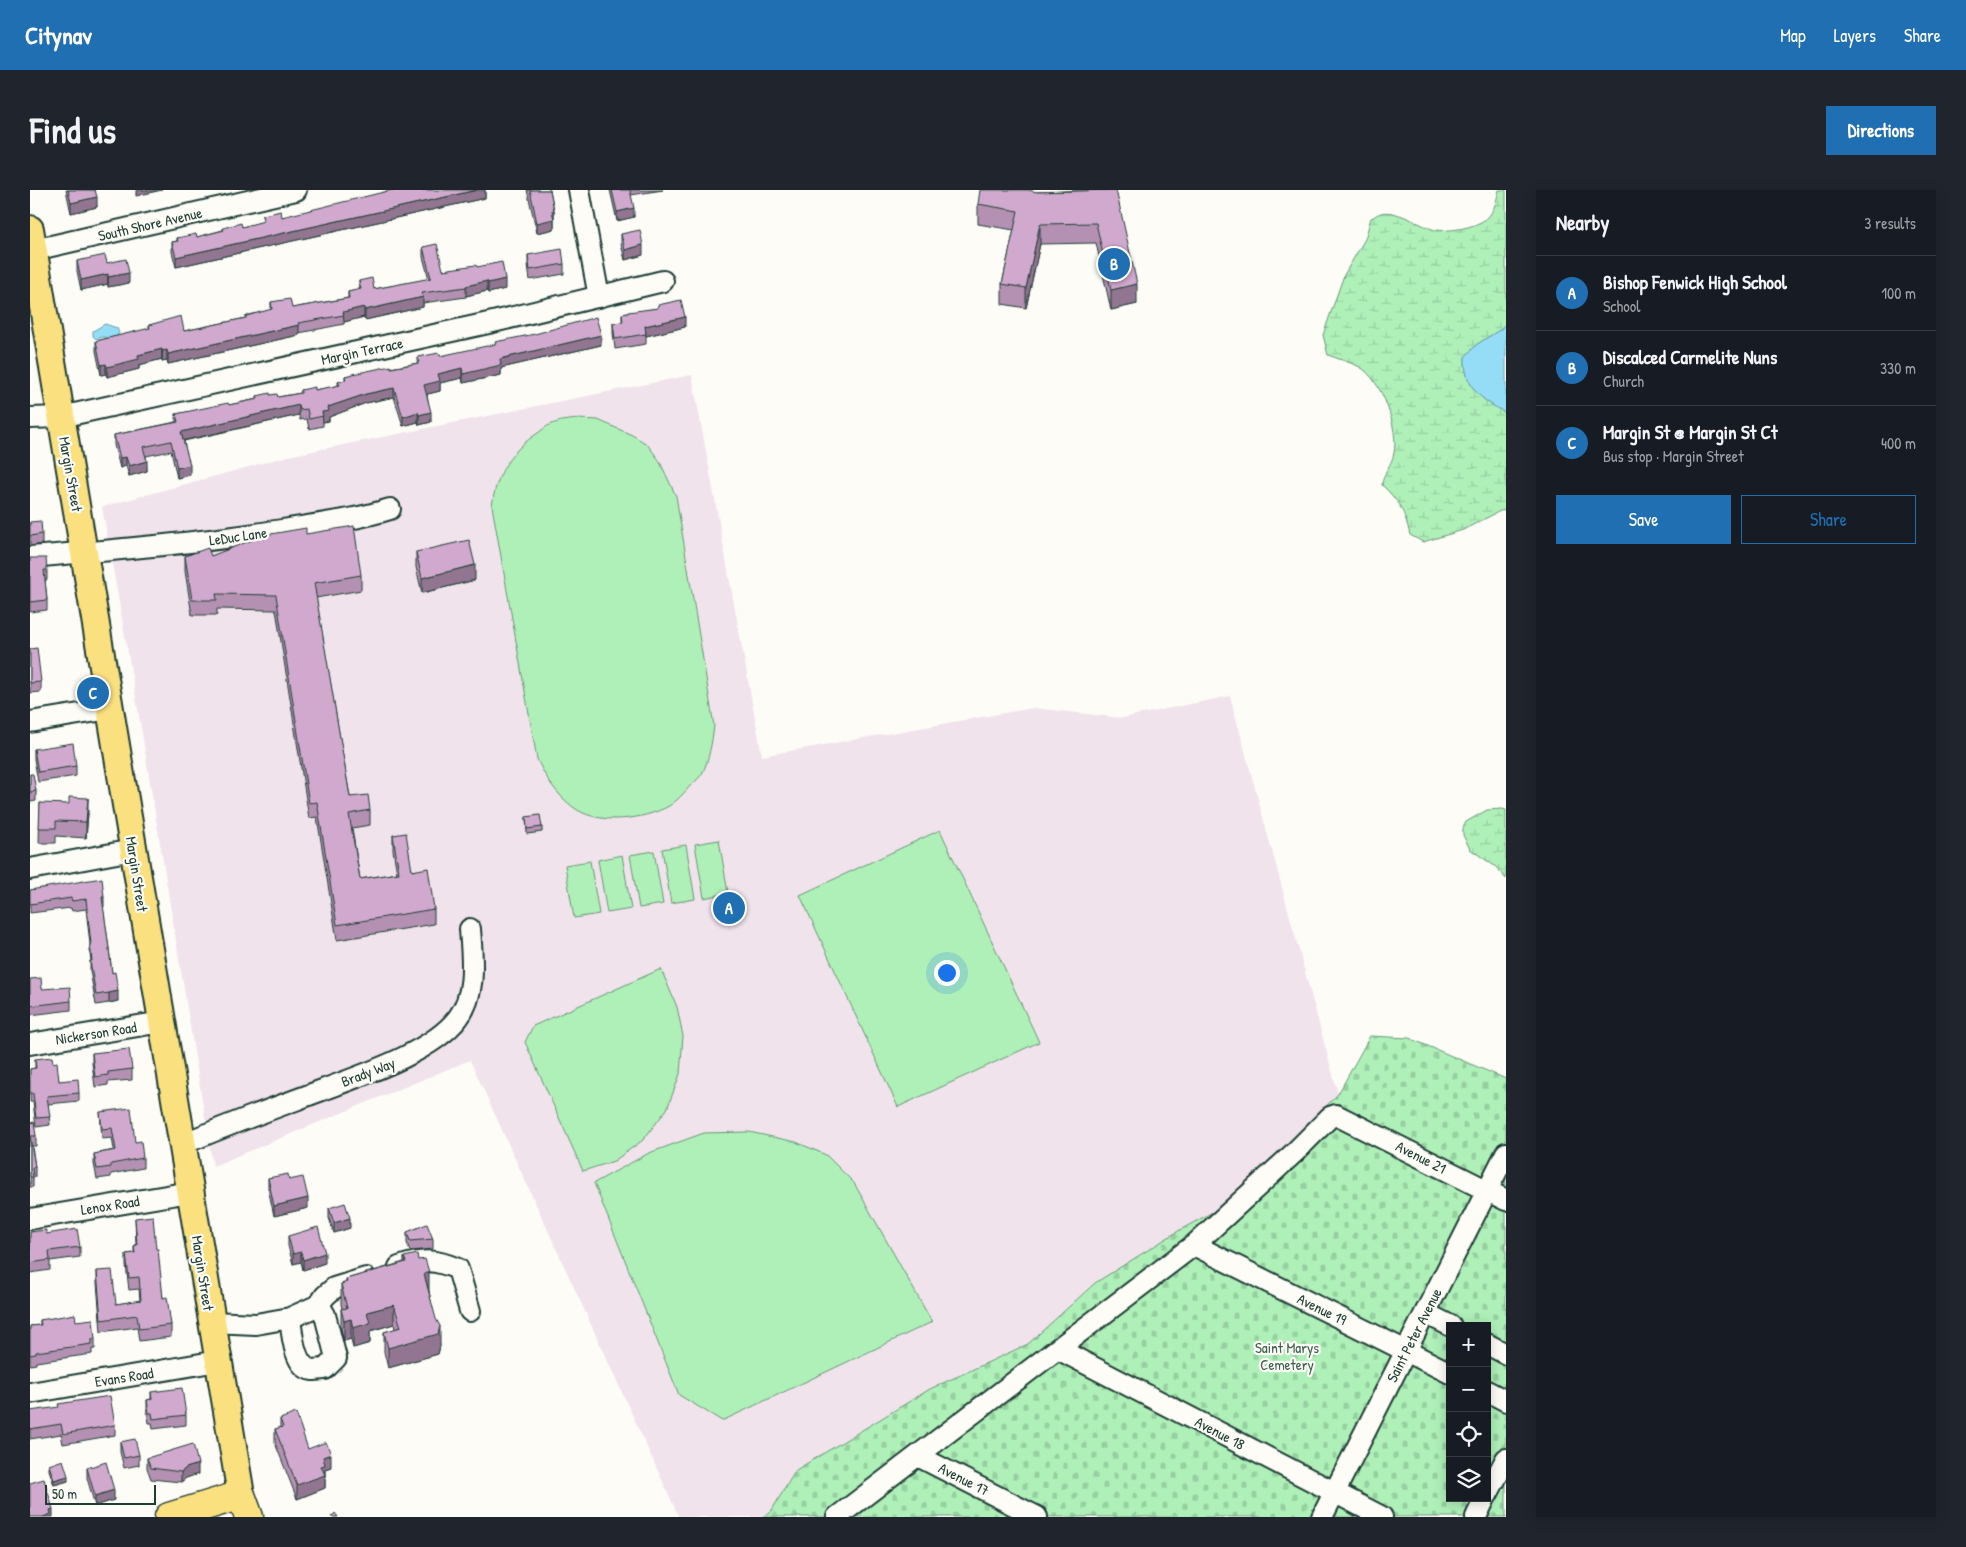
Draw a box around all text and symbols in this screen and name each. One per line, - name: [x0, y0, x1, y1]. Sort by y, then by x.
- text: Citynav: [25, 19, 92, 51]
- text: Map: [1780, 23, 1806, 48]
- text: Layers: [1834, 23, 1876, 48]
- text: Share: [1904, 23, 1941, 48]
- button: Directions: [1826, 106, 1936, 155]
- text: Find us: [30, 107, 116, 154]
- street label: South Shore Avenue: [96, 202, 204, 246]
- text: Nearby: [1556, 208, 1609, 237]
- text: 3 results: [1864, 212, 1916, 234]
- pin: B: [1098, 245, 1130, 283]
- text: Bishop Fenwick High School: [1603, 269, 1787, 295]
- text: A: [1568, 282, 1576, 304]
- text: 100 m: [1881, 282, 1916, 304]
- text: School: [1603, 295, 1640, 317]
- street label: Margin Terrace: [319, 332, 405, 370]
- text: Discalced Carmelite Nuns: [1603, 344, 1777, 370]
- text: B: [1568, 357, 1576, 379]
- text: 330 m: [1880, 357, 1916, 379]
- text: Church: [1603, 370, 1644, 392]
- text: Margin St @ Margin St Ct: [1603, 419, 1778, 445]
- text: C: [1568, 432, 1576, 454]
- text: 400 m: [1881, 432, 1916, 454]
- street label: Margin Street: [54, 435, 88, 514]
- text: Bus stop · Margin Street: [1603, 445, 1744, 467]
- button: Save: [1556, 495, 1731, 544]
- button: Share: [1741, 495, 1916, 544]
- street label: LeDuc Lane: [208, 522, 268, 550]
- pin: C: [77, 674, 109, 712]
- street label: Margin Street: [121, 835, 153, 914]
- pin: A: [713, 889, 745, 927]
- your location: [934, 960, 960, 986]
- street label: Nickerson Road: [54, 1016, 138, 1050]
- street label: Brady Way: [338, 1052, 398, 1092]
- street label: Avenue 21: [1392, 1135, 1450, 1179]
- street label: Lenox Road: [79, 1190, 141, 1220]
- street label: Margin Street: [187, 1234, 219, 1313]
- street label: Saint Peter Avenue: [1381, 1284, 1447, 1386]
- street label: Avenue 19: [1294, 1288, 1351, 1330]
- map controls: [1446, 1322, 1491, 1502]
- button: +: [1446, 1322, 1491, 1367]
- park label: Saint Marys Cemetery: [1255, 1337, 1319, 1375]
- street label: Evans Road: [93, 1362, 155, 1392]
- button: −: [1446, 1367, 1491, 1412]
- street label: Avenue 18: [1191, 1411, 1249, 1455]
- button: locate: [1446, 1412, 1491, 1457]
- street label: Avenue 17: [935, 1457, 993, 1501]
- button: layers: [1446, 1457, 1491, 1502]
- scale bar: [45, 1482, 156, 1505]
- text: 50 m: [52, 1484, 77, 1503]

